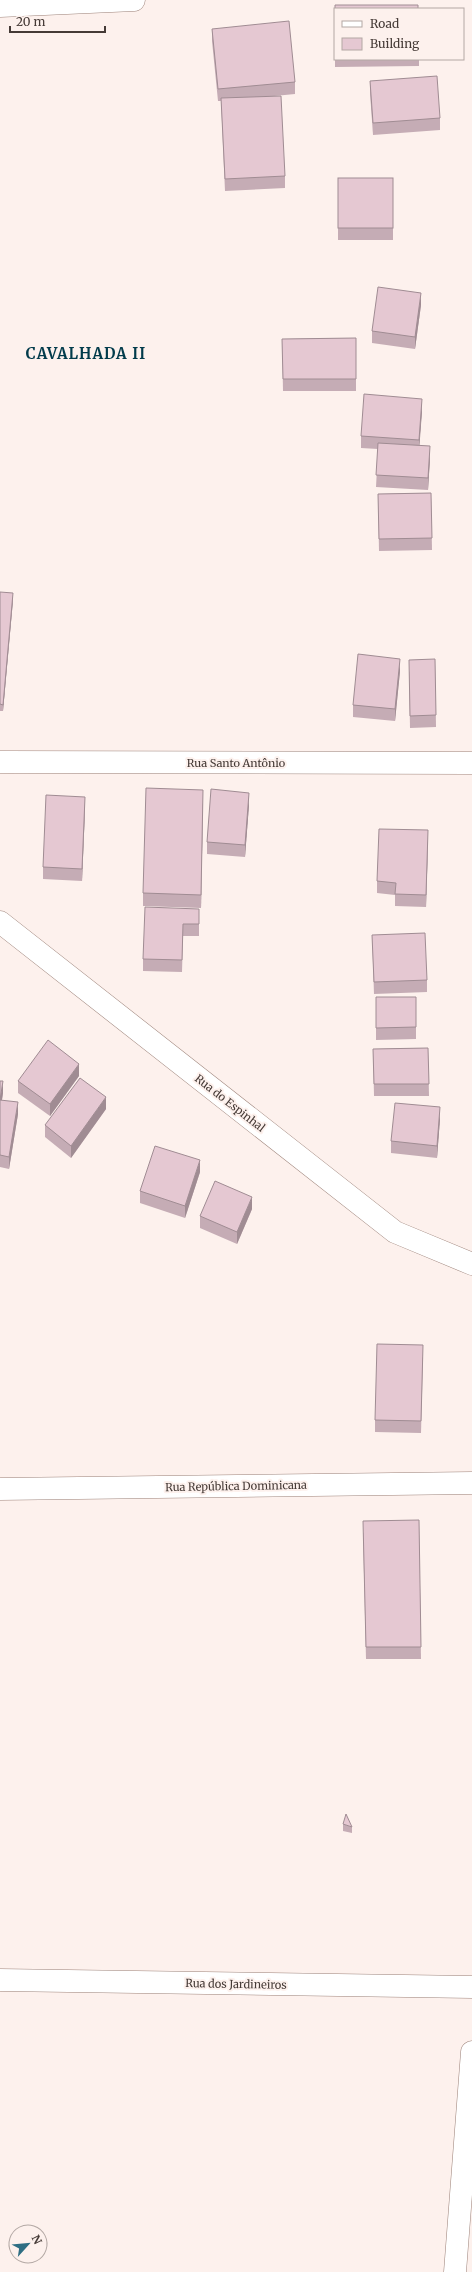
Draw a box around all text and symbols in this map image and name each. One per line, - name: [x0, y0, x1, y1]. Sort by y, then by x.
- scale bar: [10, 8, 105, 34]
- legend: [334, 8, 464, 60]
- text: 20 m: [16, 14, 45, 29]
- text: Road: [370, 16, 399, 31]
- text: Building: [370, 36, 420, 51]
- district label: CAVALHADA II: [26, 344, 146, 363]
- street label: Rua Santo Antônio: [187, 756, 286, 770]
- street label: Rua do Espinhal: [192, 1071, 268, 1135]
- street label: Rua República Dominicana: [165, 1478, 307, 1494]
- street label: Rua dos Jardineiros: [185, 1976, 287, 1992]
- north arrow: [8, 2224, 48, 2264]
- text: N: [29, 2232, 45, 2247]

